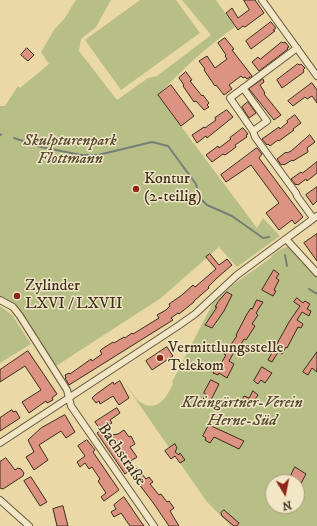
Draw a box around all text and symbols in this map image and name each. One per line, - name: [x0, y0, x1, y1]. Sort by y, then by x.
- park label: Skulpturenpark Flottmann: [23, 132, 117, 170]
- place label: Kontur (2-teilig): [144, 170, 202, 208]
- marker: Kontur (2-teilig): [131, 184, 141, 194]
- place label: Zylinder LXVI / LXVII: [25, 277, 123, 315]
- marker: Zylinder LXVI / LXVII: [12, 291, 22, 301]
- place label: Vermittlungsstelle Telekom: [168, 339, 283, 377]
- marker: Vermittlungsstelle Telekom: [155, 353, 165, 363]
- park label: Kleingärtner-Verein Herne-Süd: [181, 394, 303, 432]
- street label: Bachstraße: [93, 420, 149, 490]
- north arrow: [265, 474, 305, 514]
- text: N: [281, 497, 293, 513]

